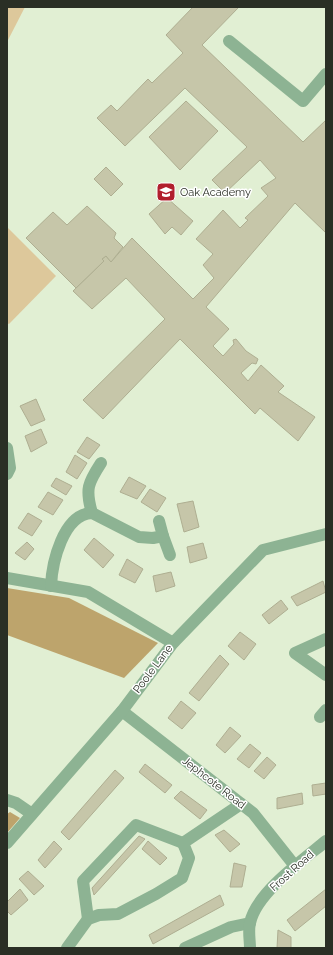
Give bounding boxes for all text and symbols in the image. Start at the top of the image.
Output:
school or university icon: Oak Academy [155,181,177,203]
place label: Oak Academy [180,186,251,199]
street label: Poole Lane [131,642,176,696]
street label: Jephcote Road [180,754,248,812]
street label: Frost Road [267,848,317,894]

